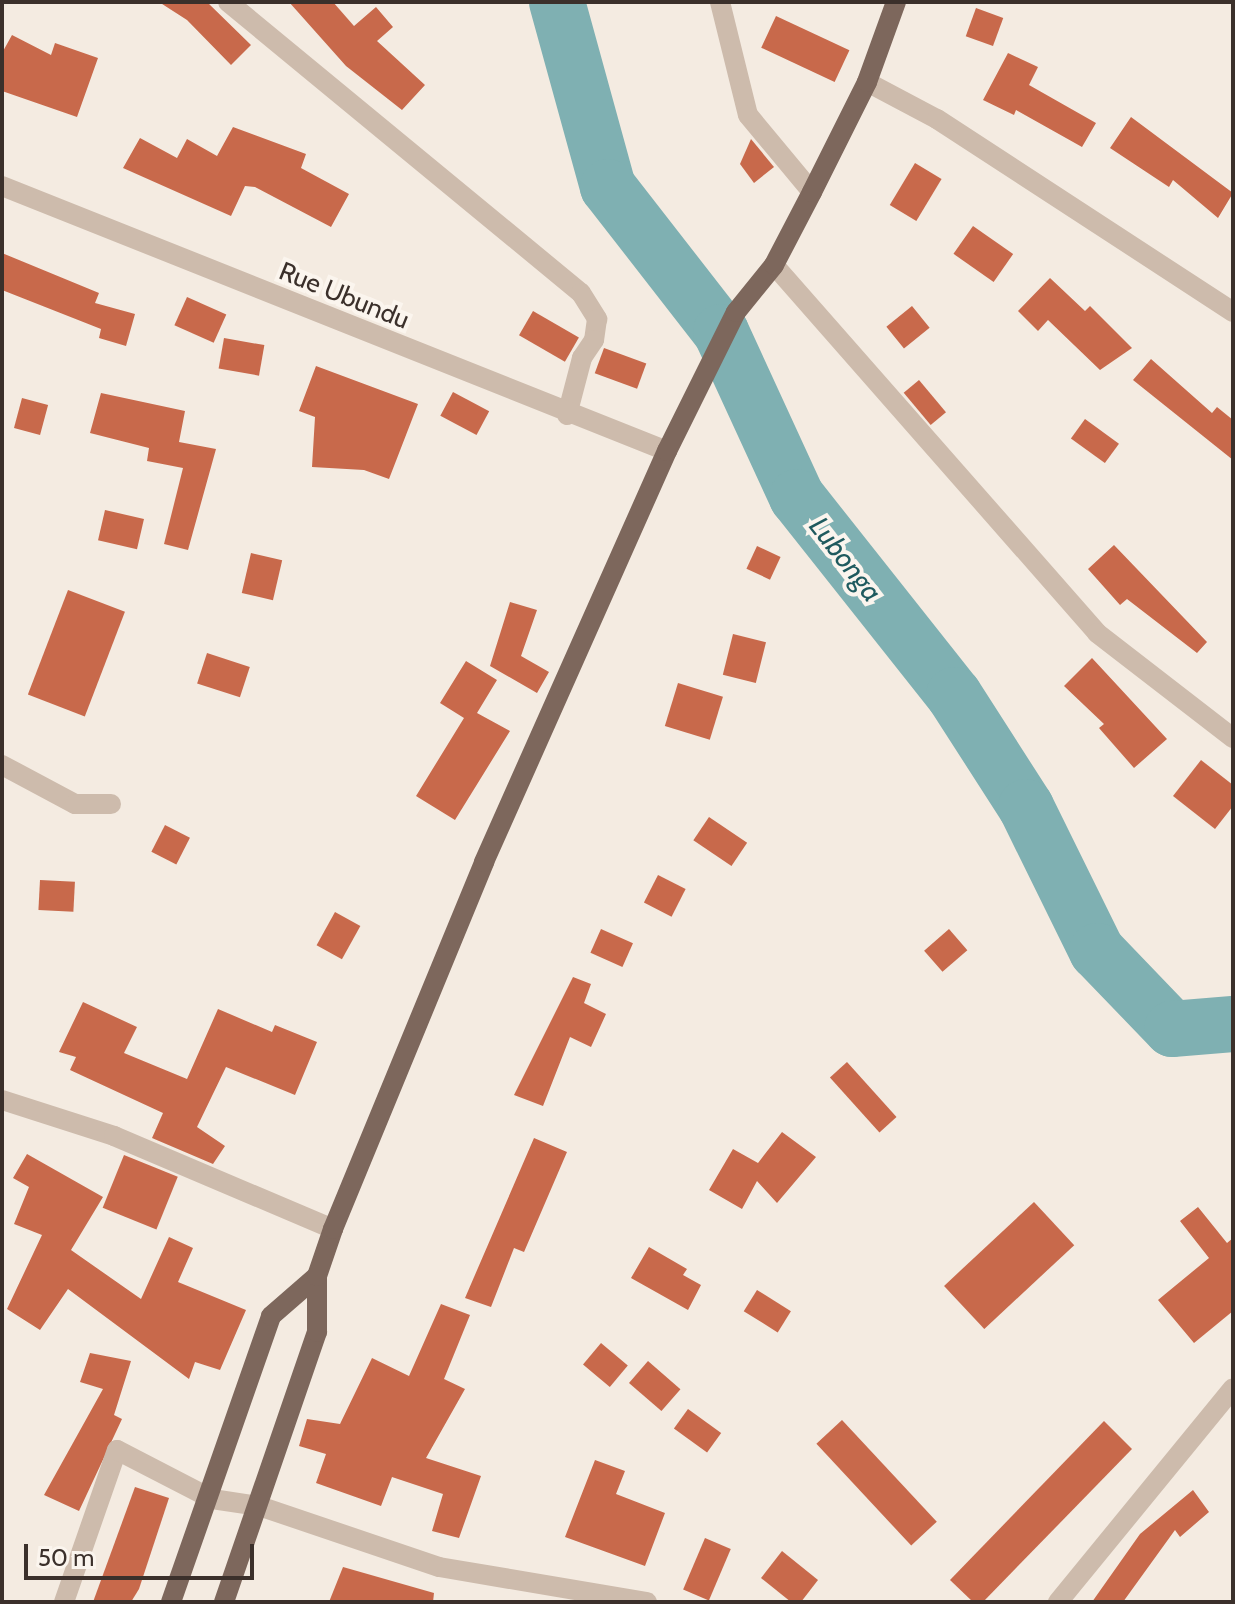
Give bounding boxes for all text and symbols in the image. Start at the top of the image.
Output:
street label: Rue Ubundu [274,256,414,336]
water label: Lubonga [803,510,889,608]
scale bar [28,1528,258,1578]
text: 50 m [38,1543,94,1572]

